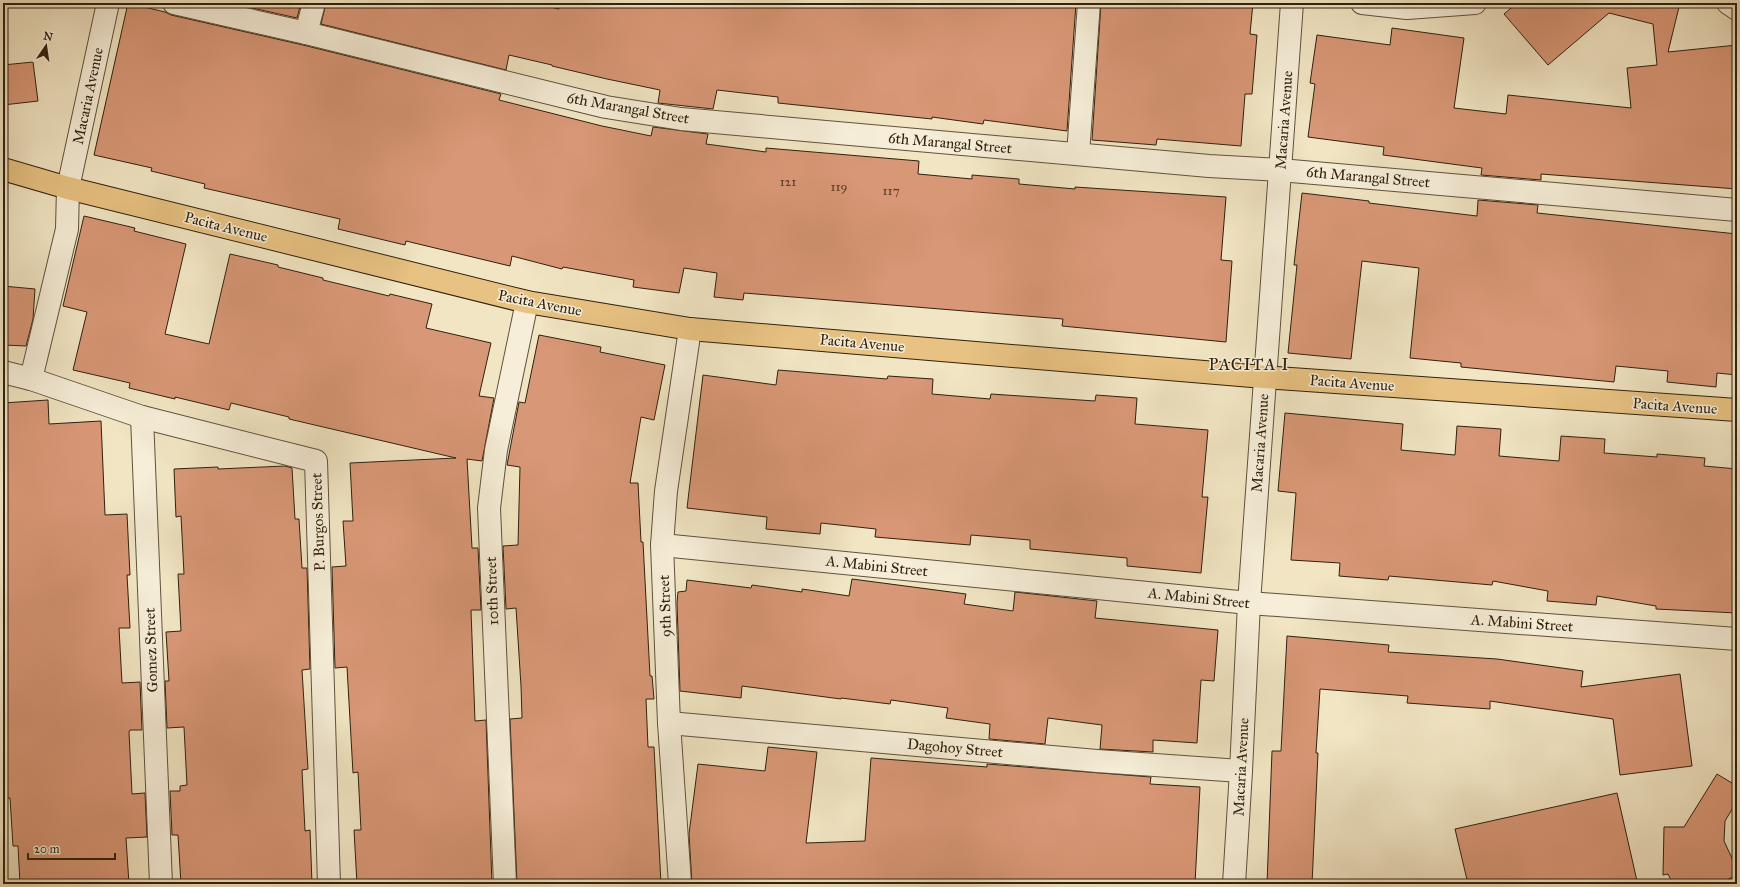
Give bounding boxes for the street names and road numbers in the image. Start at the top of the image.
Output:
street label: Macaria Avenue [69,46,107,146]
street label: Macaria Avenue [1272,70,1296,170]
street label: 6th Marangal Street [565,88,691,128]
street label: 6th Marangal Street [887,129,1013,157]
street label: 6th Marangal Street [1305,163,1431,191]
street label: Pacita Avenue [183,208,269,246]
street label: Pacita Avenue [497,286,583,320]
street label: Pacita Avenue [819,330,905,356]
street label: Pacita Avenue [1309,371,1395,395]
street label: Macaria Avenue [1248,393,1272,493]
street label: Pacita Avenue [1632,394,1718,418]
street label: P. Burgos Street [307,472,329,572]
street label: A. Mabini Street [824,552,930,580]
street label: 10th Street [482,556,502,626]
street label: 9th Street [655,574,675,637]
street label: A. Mabini Street [1146,584,1252,612]
street label: Gomez Street [141,607,161,693]
street label: A. Mabini Street [1469,610,1574,636]
street label: Macaria Avenue [1229,717,1253,817]
street label: Dagohoy Street [906,735,1004,761]

